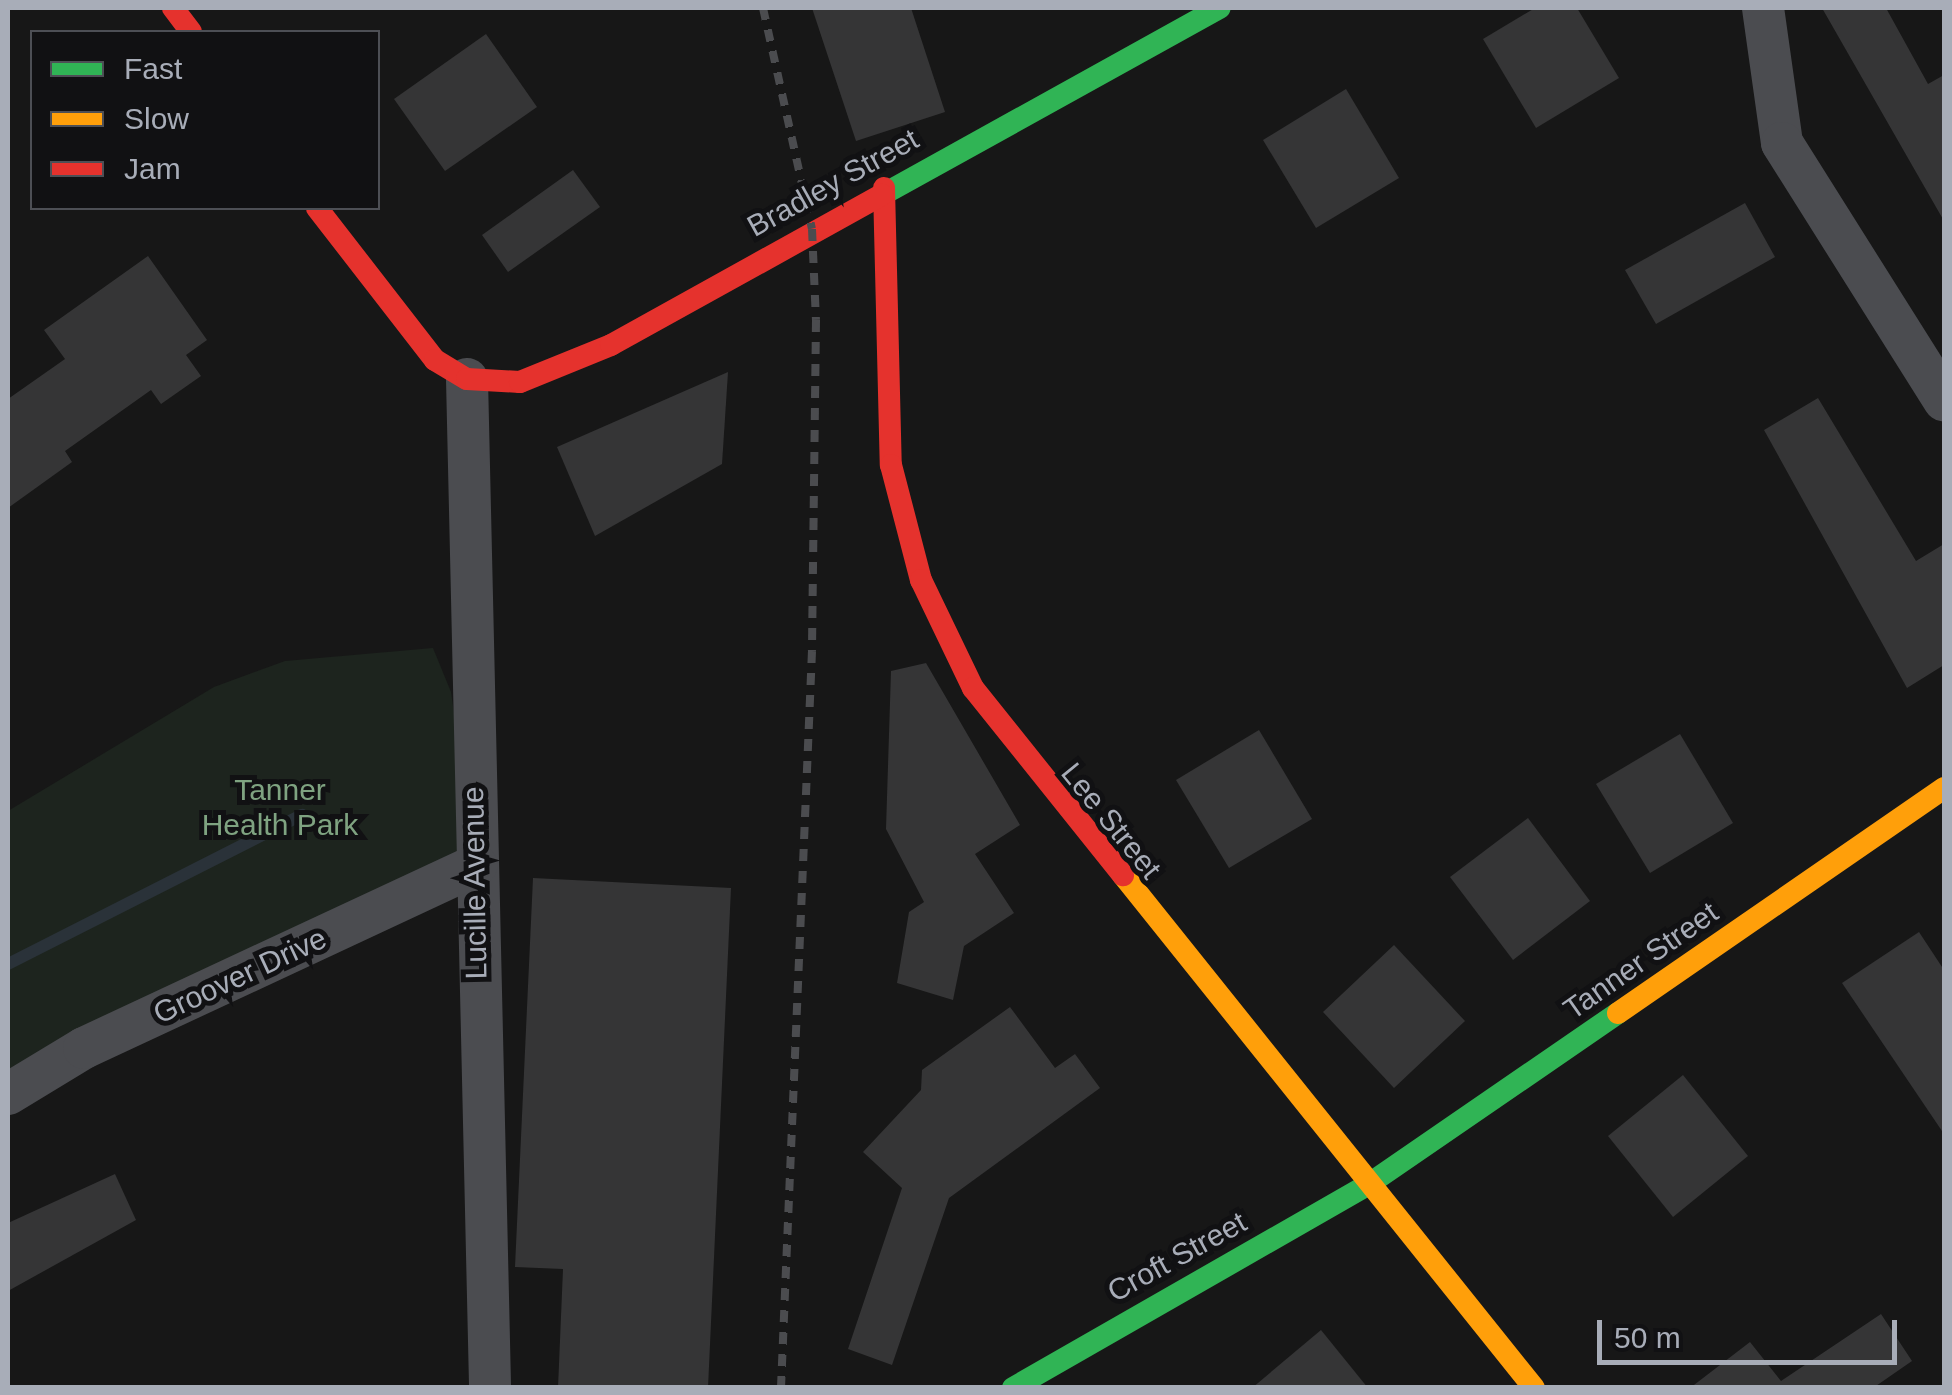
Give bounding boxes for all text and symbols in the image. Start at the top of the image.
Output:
legend [30,30,380,210]
text: Fast [124,52,182,85]
text: Slow [124,102,189,135]
street label: Bradley Street [741,121,925,245]
text: Jam [124,152,181,185]
street label: Lee Street [1053,756,1169,886]
park label: Tanner Health Park [202,772,358,842]
street label: Lucille Avenue [455,785,495,981]
street label: Tanner Street [1557,895,1725,1027]
street label: Groover Drive [148,920,332,1032]
street label: Croft Street [1101,1204,1253,1310]
scale bar [1602,1300,1902,1362]
text: 50 m [1614,1321,1681,1354]

